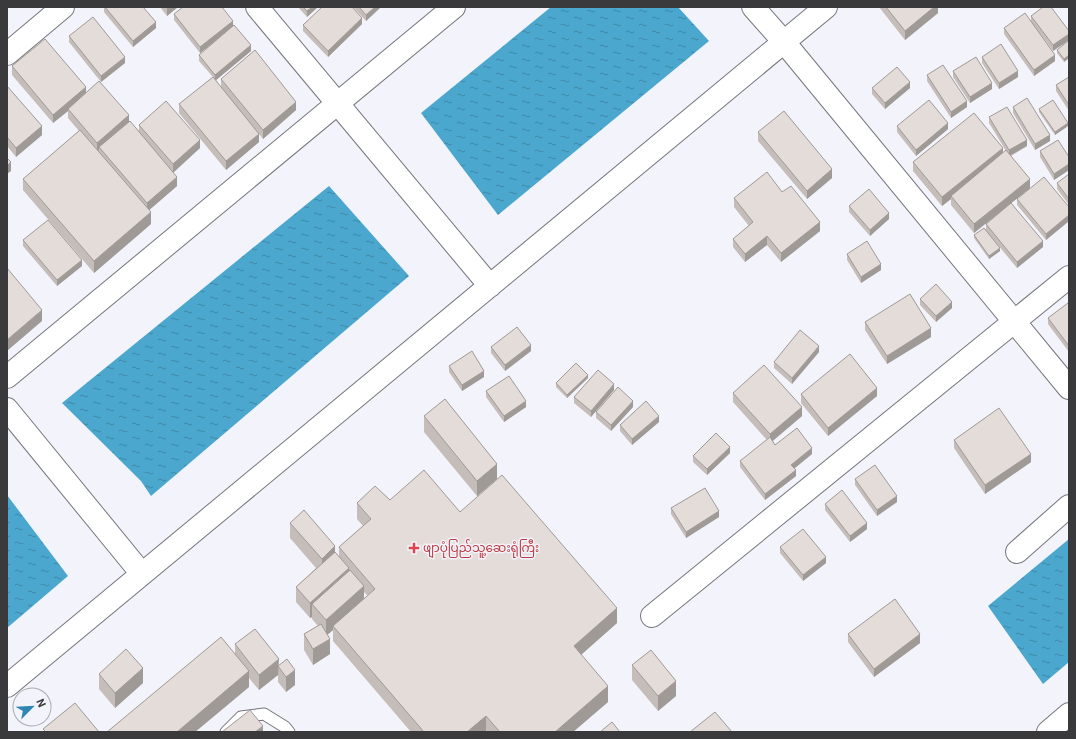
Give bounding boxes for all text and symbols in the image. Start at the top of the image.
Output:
place label: ဖျာပုံပြည်သူ့ဆေးရုံကြီး [423,539,539,558]
marker: ဖျာပုံပြည်သူ့ဆေးရုံကြီး [408,542,420,554]
north arrow [12,687,52,727]
text: N [33,697,48,710]

